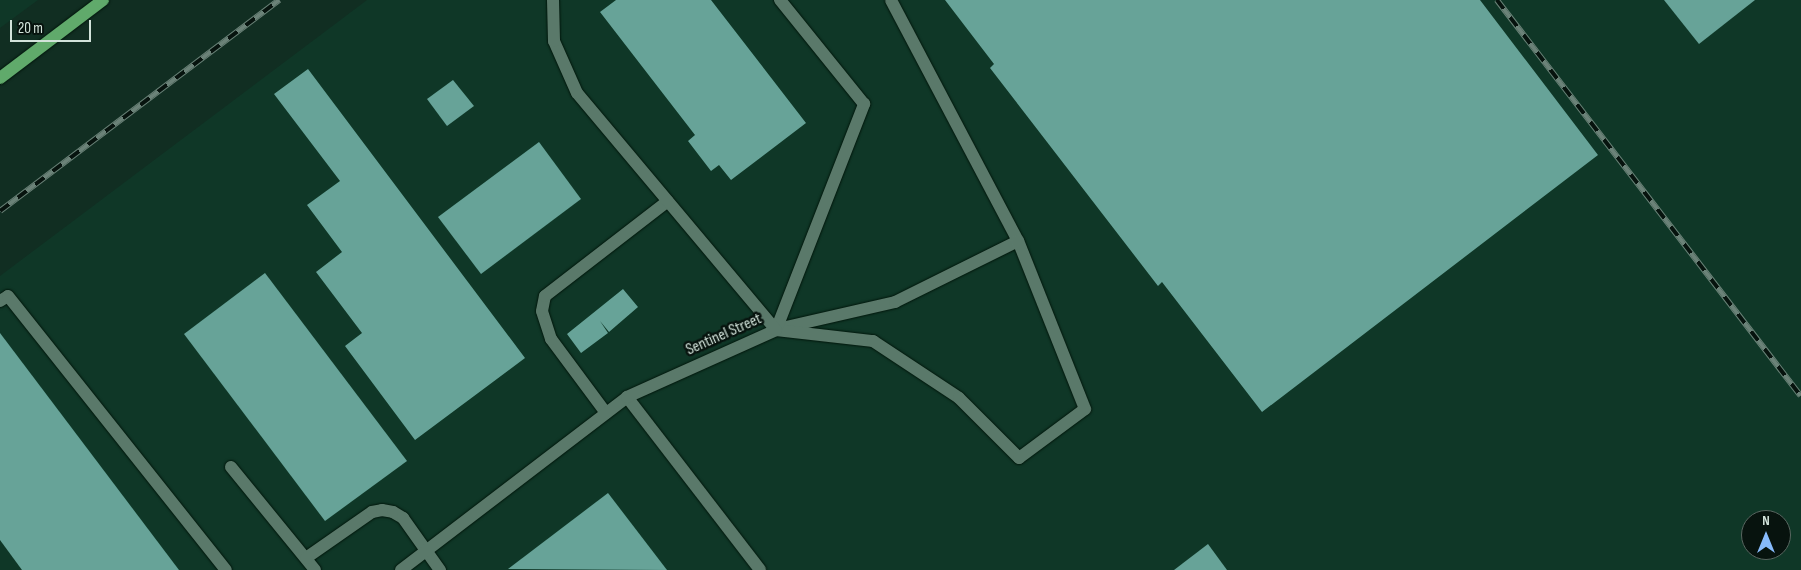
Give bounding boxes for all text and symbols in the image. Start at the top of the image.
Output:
scale bar [12,10,94,42]
text: 20 m [18,19,43,38]
street label: Sentinel Street [683,310,765,360]
north arrow [1741,510,1791,560]
text: N [1762,512,1770,529]

